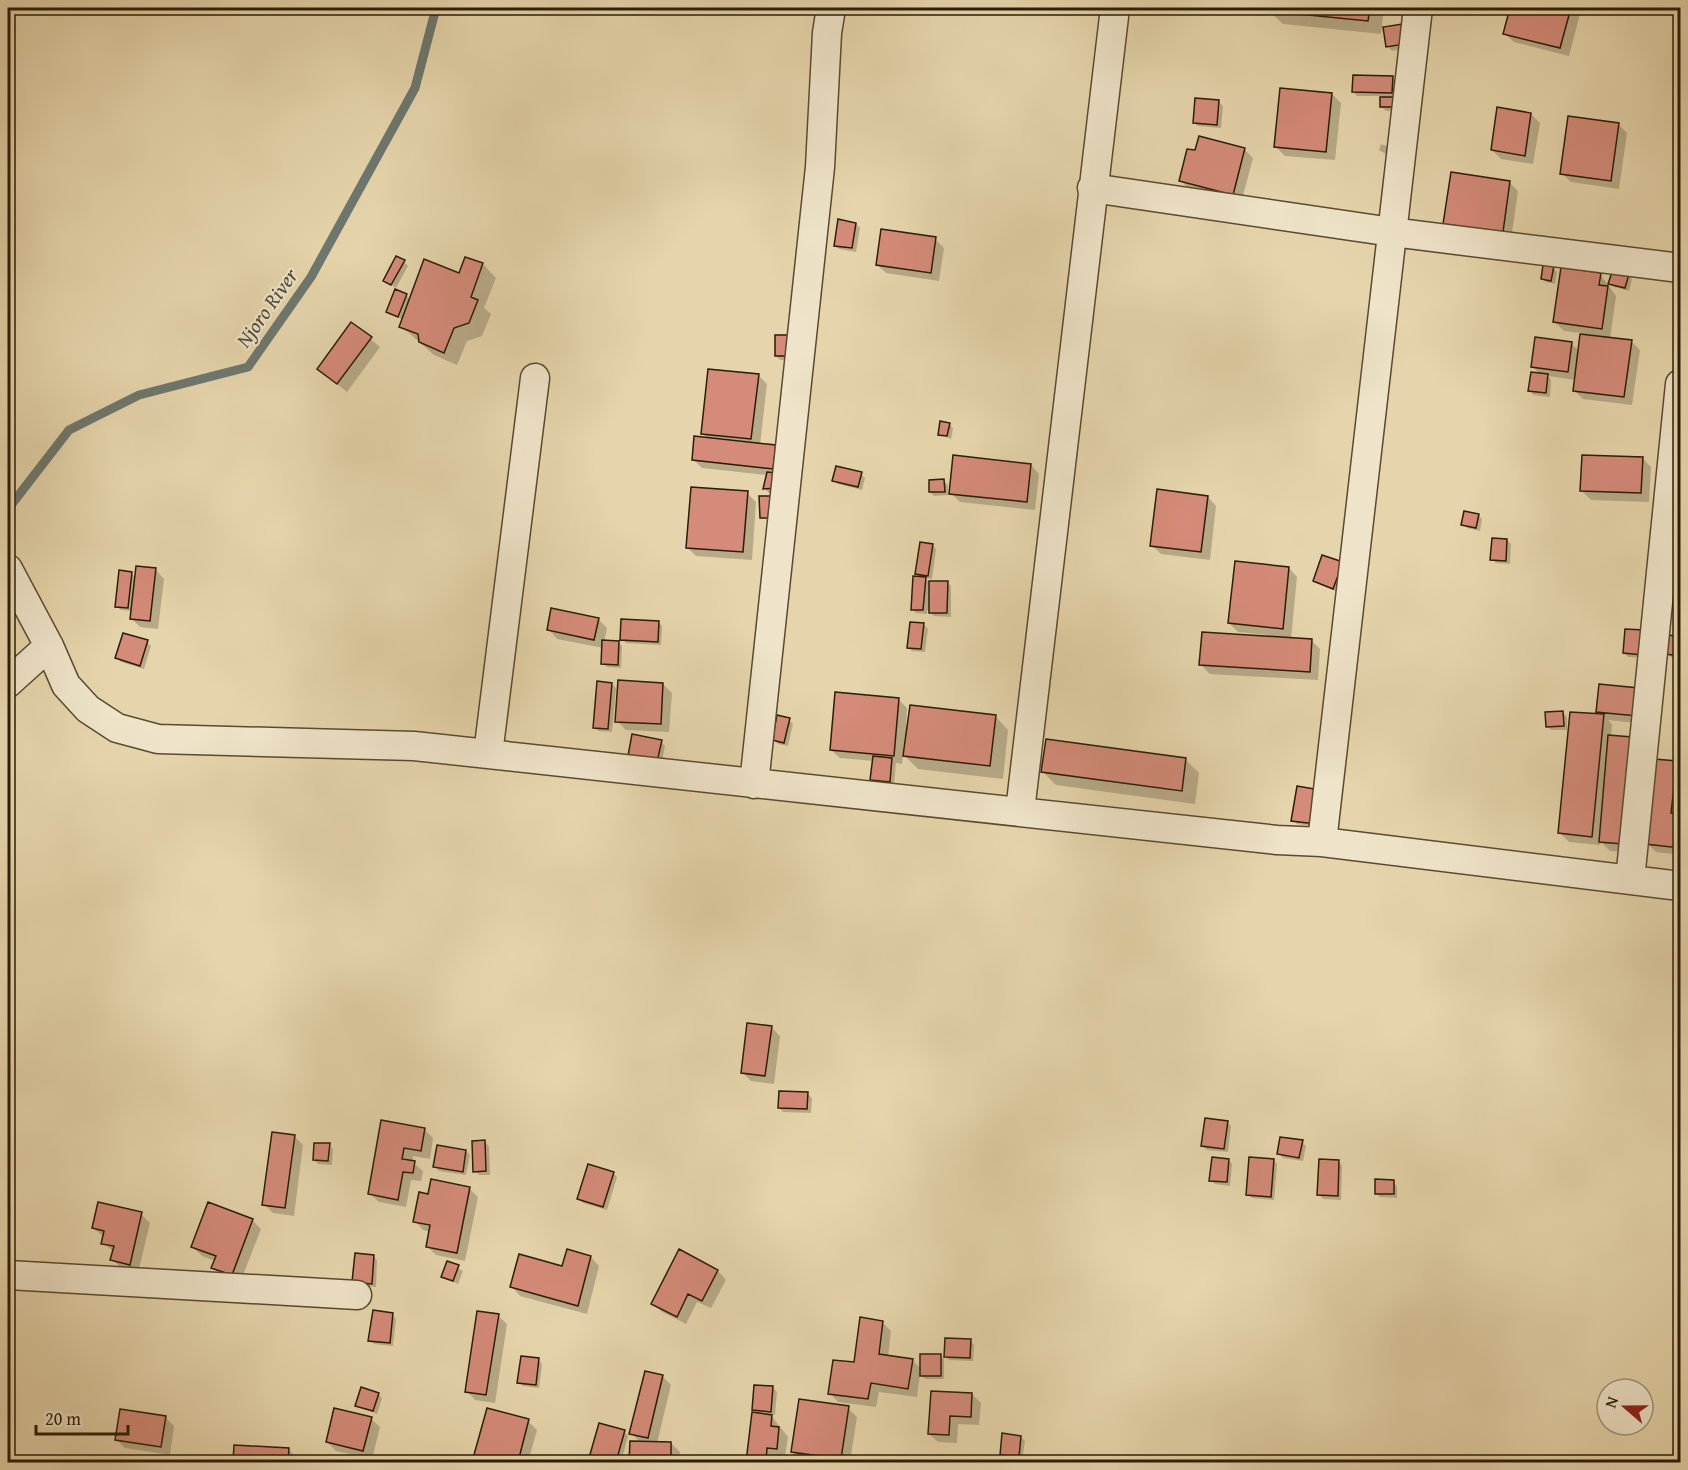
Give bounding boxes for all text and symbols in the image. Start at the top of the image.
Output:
water label: Njoro River [227,261,306,354]
north arrow [1595,1377,1655,1437]
text: N [1598,1392,1624,1411]
scale bar [36,1398,128,1436]
text: 20 m [45,1405,81,1432]

